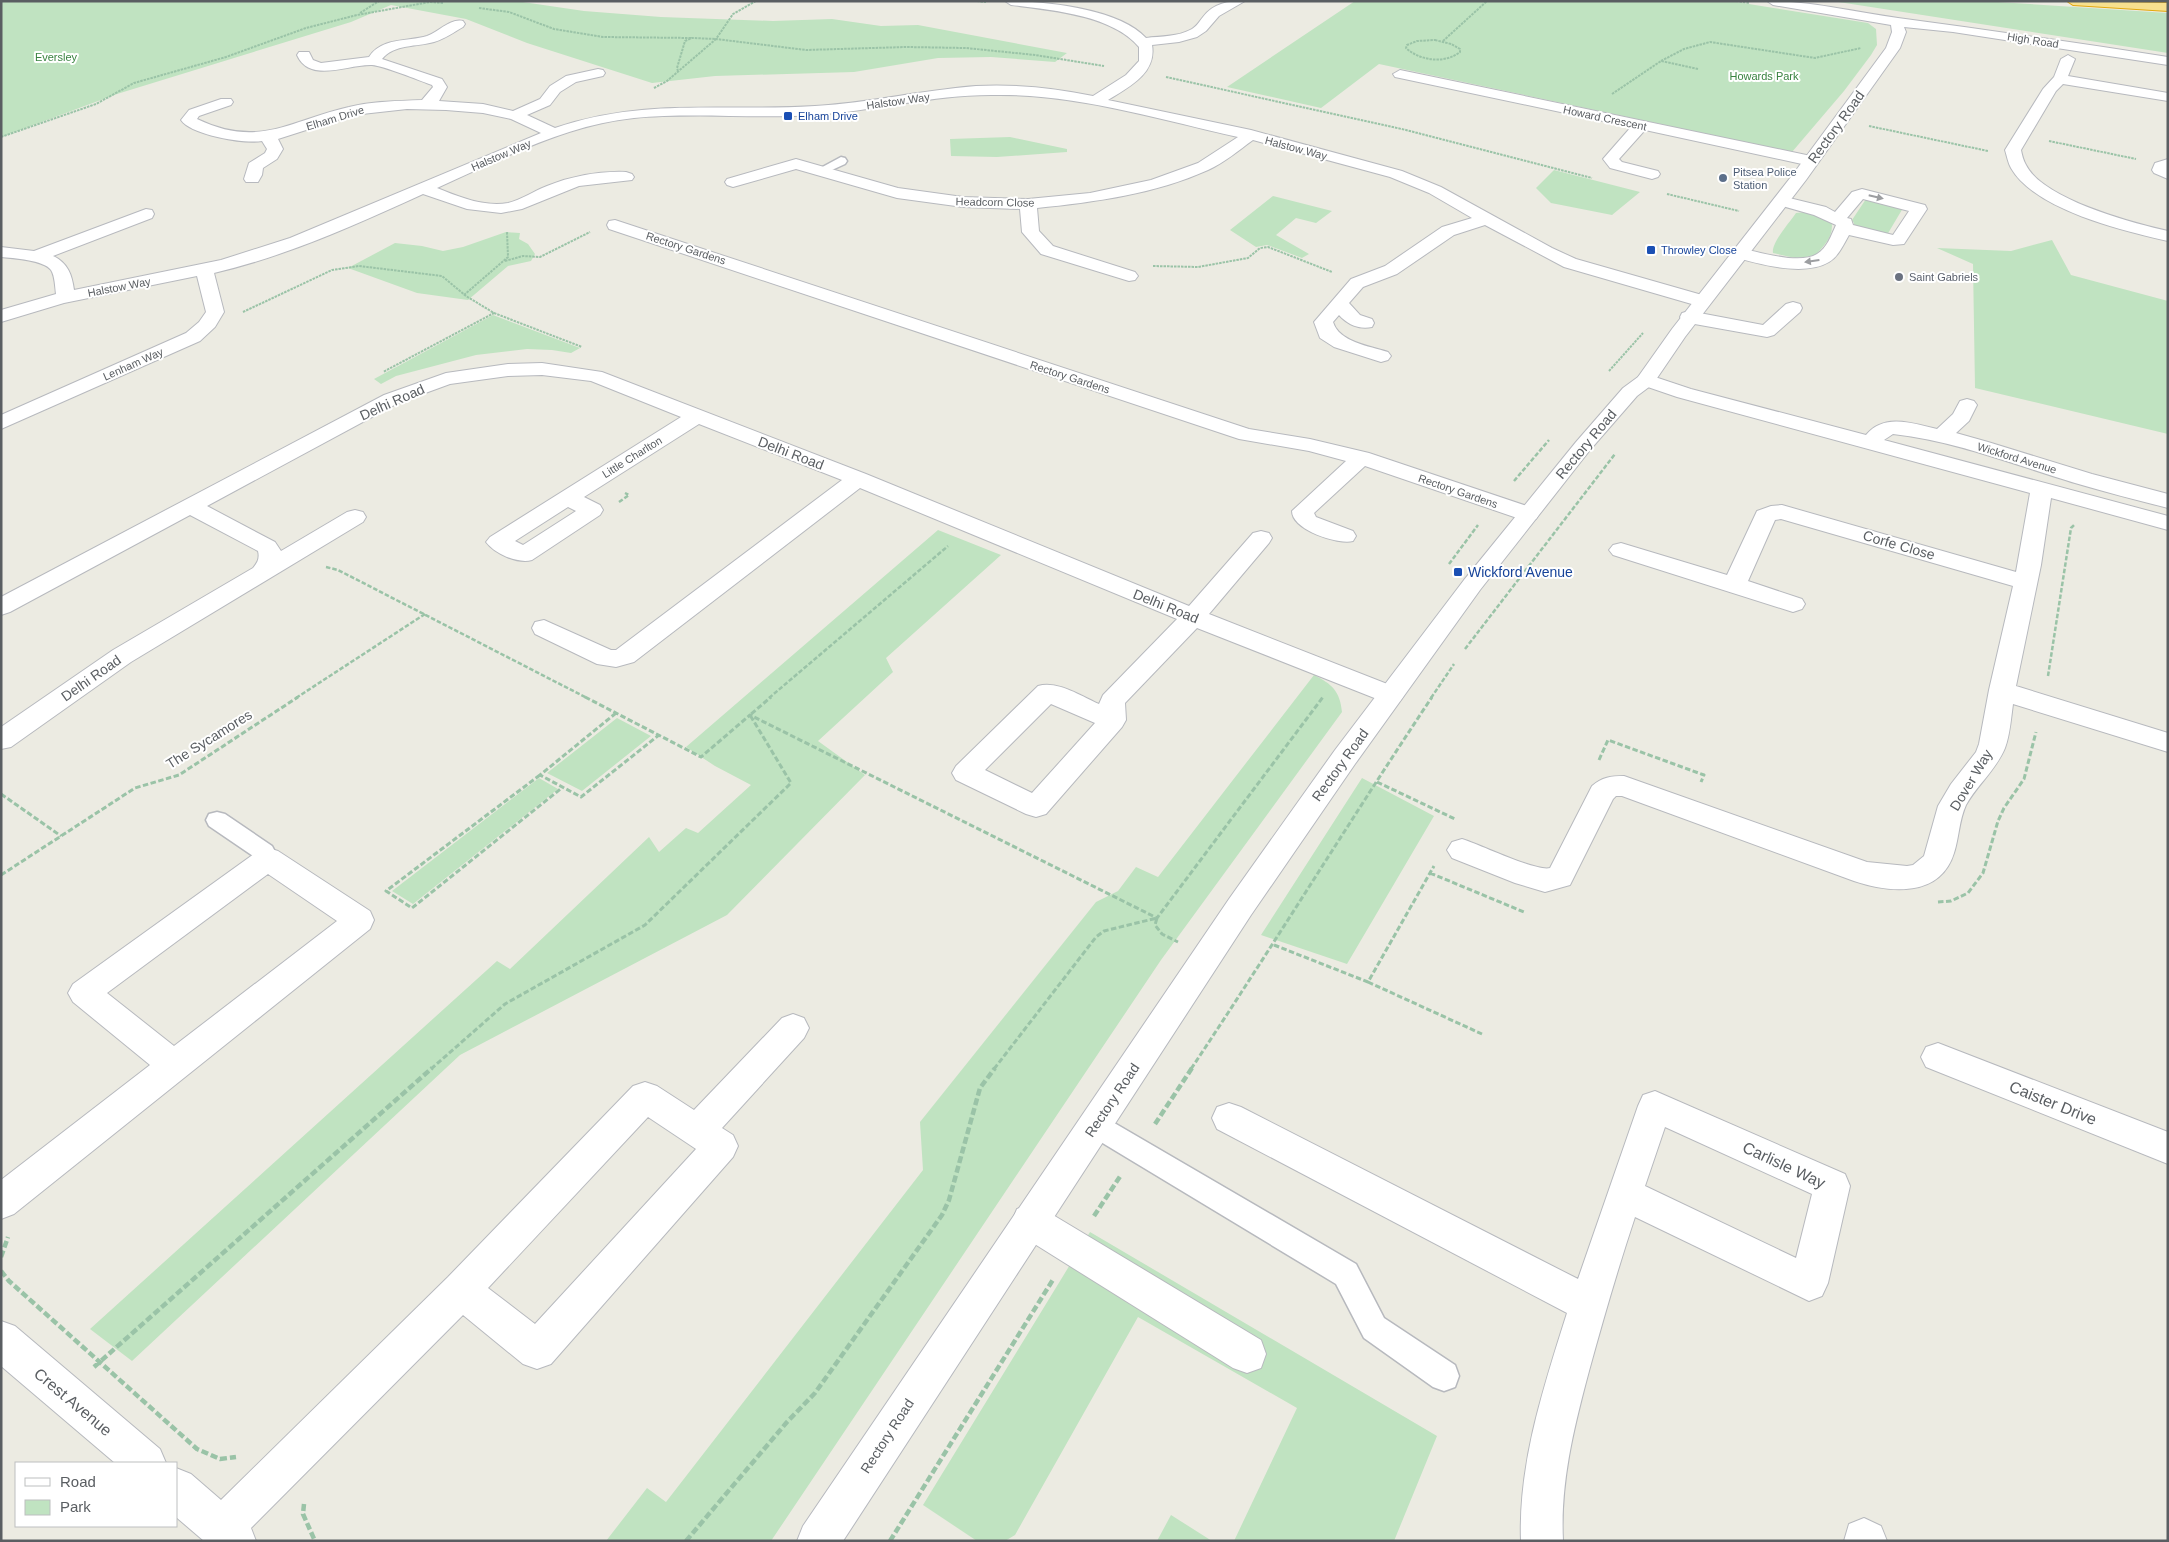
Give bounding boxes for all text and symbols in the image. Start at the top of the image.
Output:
street label: High Road [2006,30,2060,50]
park label: Eversley [35,51,78,63]
park label: Howards Park [1729,70,1799,82]
street label: Rectory Road [1804,88,1868,166]
street label: Halstow Way [866,91,931,111]
street label: Howard Crescent [1562,103,1648,133]
street label: Elham Drive [305,104,365,132]
marker: Elham Drive [782,110,794,122]
place label: Elham Drive [798,110,858,122]
street label: Halstow Way [1264,134,1329,162]
street label: Halstow Way [469,137,533,173]
place label: Pitsea Police Station [1733,166,1797,191]
marker: Pitsea Police Station [1717,172,1729,184]
one-way arrow [1868,193,1883,201]
street label: Headcorn Close [955,195,1035,209]
street label: Rectory Gardens [645,229,728,267]
marker: Throwley Close [1645,244,1657,256]
place label: Throwley Close [1661,244,1737,256]
one-way arrow [1804,258,1820,266]
marker: Saint Gabriels [1893,271,1905,283]
place label: Saint Gabriels [1909,271,1979,283]
street label: Halstow Way [87,275,152,299]
street label: Lenham Way [101,345,165,383]
street label: Rectory Gardens [1029,358,1112,396]
street label: Delhi Road [357,381,427,423]
street label: Rectory Road [1552,406,1620,482]
street label: Delhi Road [756,433,826,473]
street label: Little Charlton [600,434,664,480]
street label: Wickford Avenue [1976,440,2058,476]
street label: Rectory Gardens [1417,472,1500,510]
street label: Corfe Close [1861,527,1937,563]
place label: Wickford Avenue [1468,564,1573,580]
marker: Wickford Avenue [1452,566,1464,578]
street label: Delhi Road [1131,586,1201,626]
street label: Delhi Road [58,652,124,704]
street label: The Sycamores [163,706,255,772]
street label: Rectory Road [1308,726,1372,804]
street label: Dover Way [1946,746,1996,814]
street label: Rectory Road [1081,1060,1143,1140]
street label: Caister Drive [2007,1078,2099,1128]
street label: Carlisle Way [1740,1138,1828,1192]
street label: Crest Avenue [31,1365,115,1439]
street label: Rectory Road [857,1396,917,1476]
legend [15,1462,178,1527]
text: Road [60,1473,96,1490]
text: Park [60,1498,91,1515]

